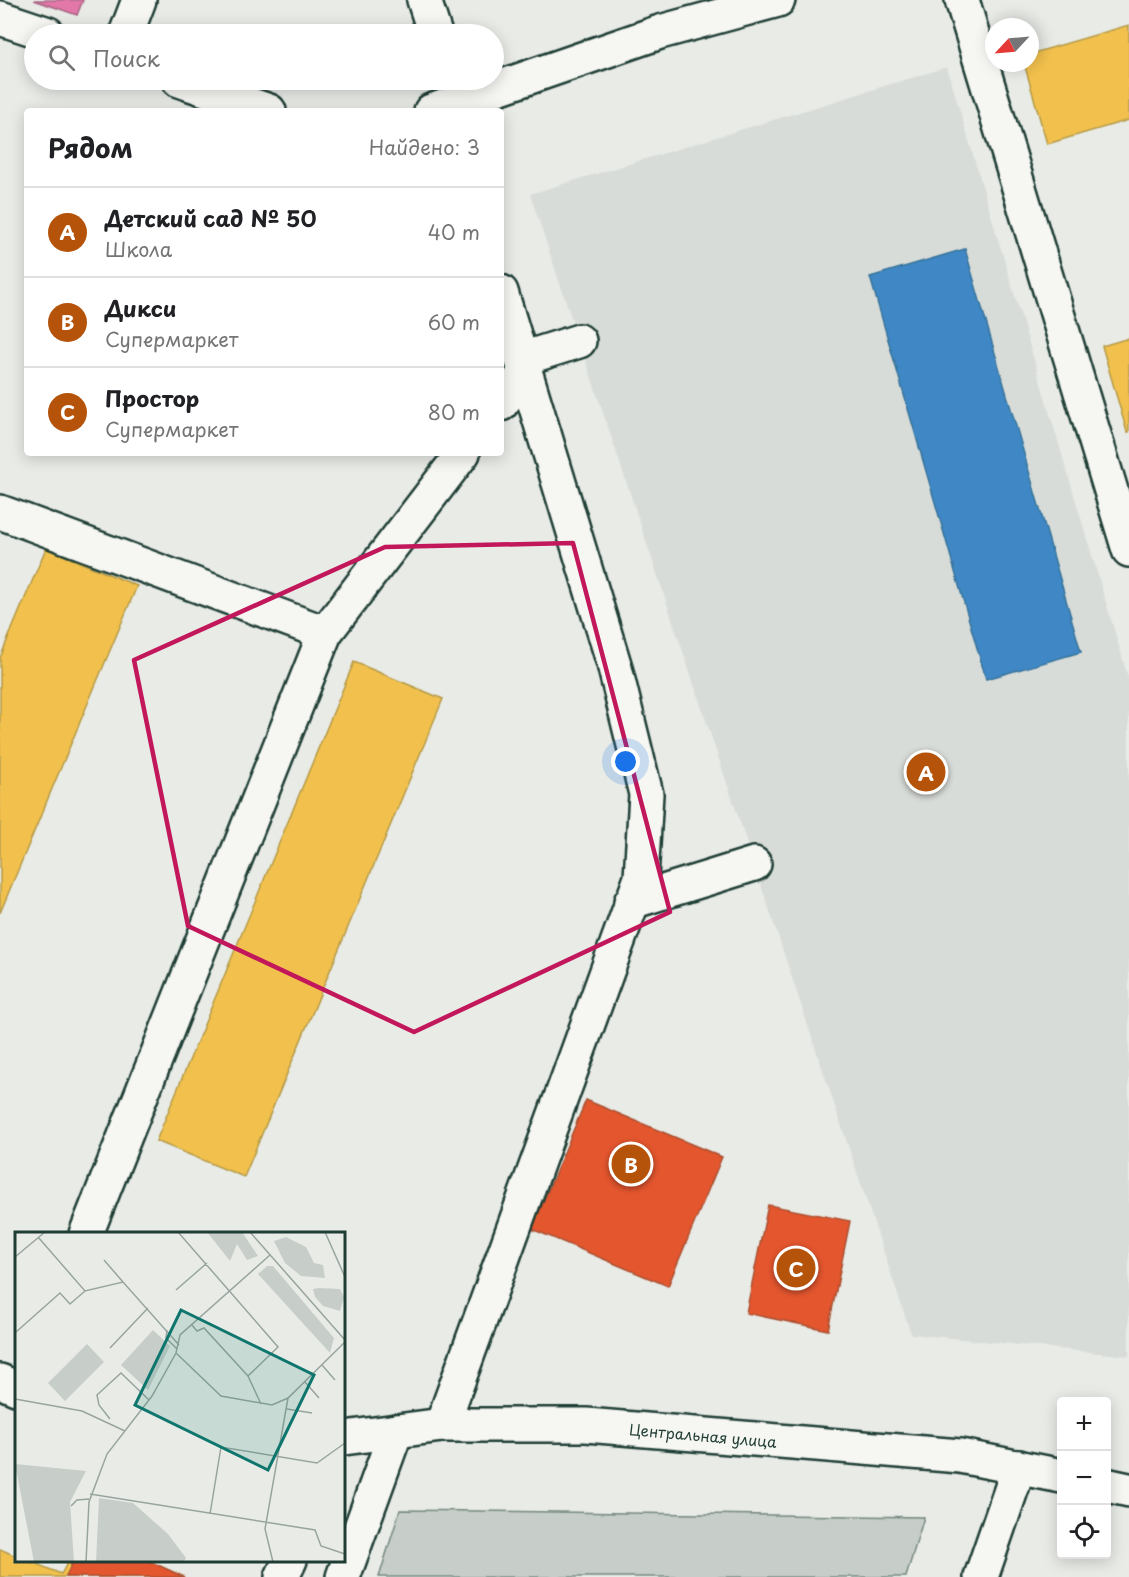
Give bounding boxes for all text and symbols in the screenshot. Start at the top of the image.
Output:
north arrow [985,18,1039,72]
search box [24,24,504,90]
icon: search [45,41,78,74]
text: Поиск [93,41,160,74]
text: Рядом [48,128,133,167]
text: Найдено: 3 [369,132,480,162]
text: Детский сад № 50 [105,201,316,234]
text: A [60,217,75,247]
text: 40 m [428,217,480,247]
text: Школа [105,234,172,264]
text: Дикси [105,291,176,324]
text: B [61,307,74,337]
text: 60 m [428,307,480,337]
text: Супермаркет [105,324,238,354]
text: Простор [105,381,199,414]
text: C [60,397,75,427]
text: 80 m [428,397,480,427]
text: Супермаркет [105,414,238,444]
your location [611,747,640,776]
pin: A [906,750,946,794]
pin: B [612,1142,650,1186]
inset map [15,1232,345,1562]
pin: C [776,1246,816,1290]
map controls [1057,1397,1111,1559]
button: + [1057,1397,1111,1451]
street label: Центральная улица [628,1417,778,1453]
button: − [1057,1451,1111,1505]
button: locate [1057,1505,1111,1559]

